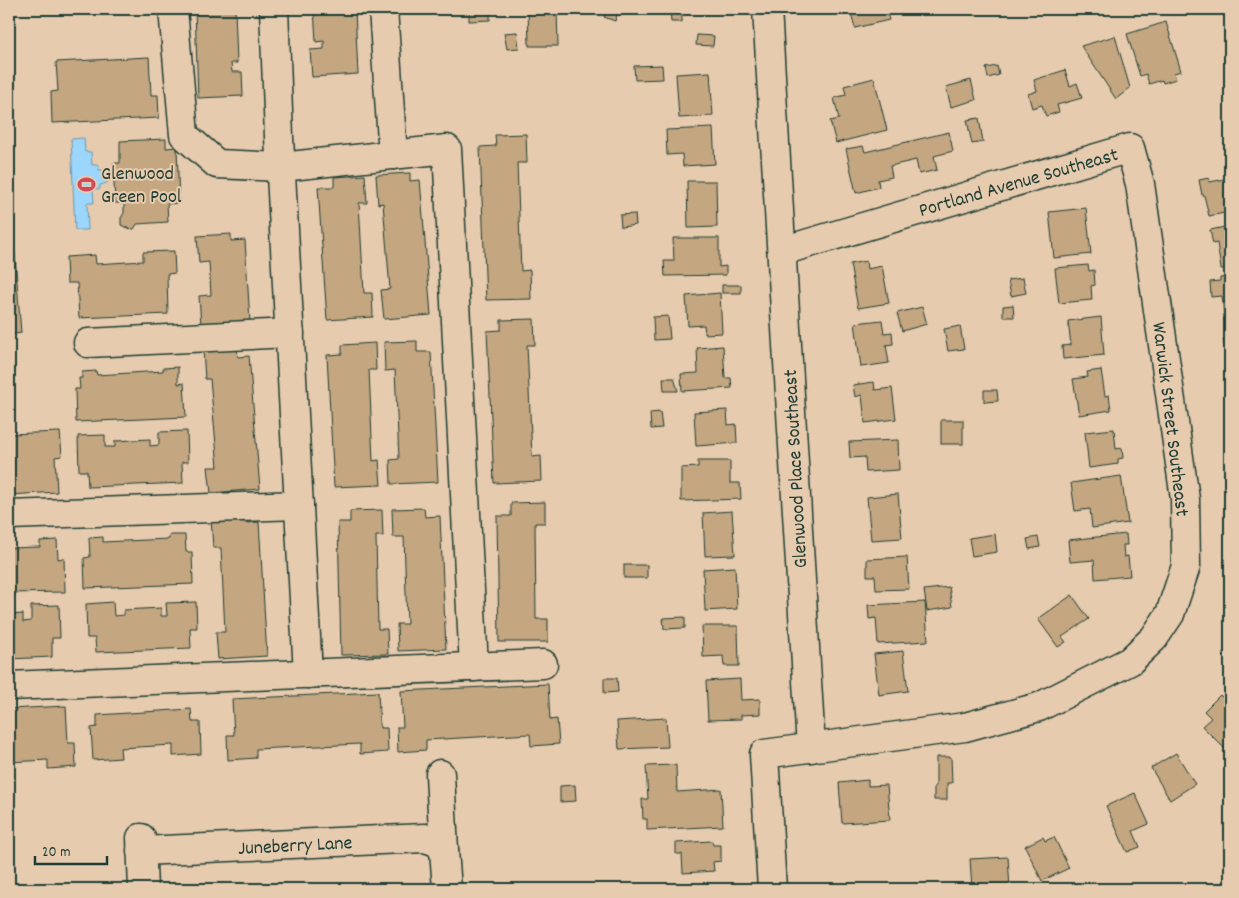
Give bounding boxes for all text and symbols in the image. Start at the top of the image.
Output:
street label: Portland Avenue Southeast [916,142,1122,226]
place label: Glenwood Green Pool [101,161,182,212]
sports icon: Glenwood Green Pool [77,174,97,194]
street label: Warwick Street Southeast [1143,321,1195,518]
street label: Glenwood Place Southeast [778,369,816,569]
street label: Juneberry Lane [237,830,353,864]
scale bar [35,833,108,865]
text: 20 m [42,842,70,864]

